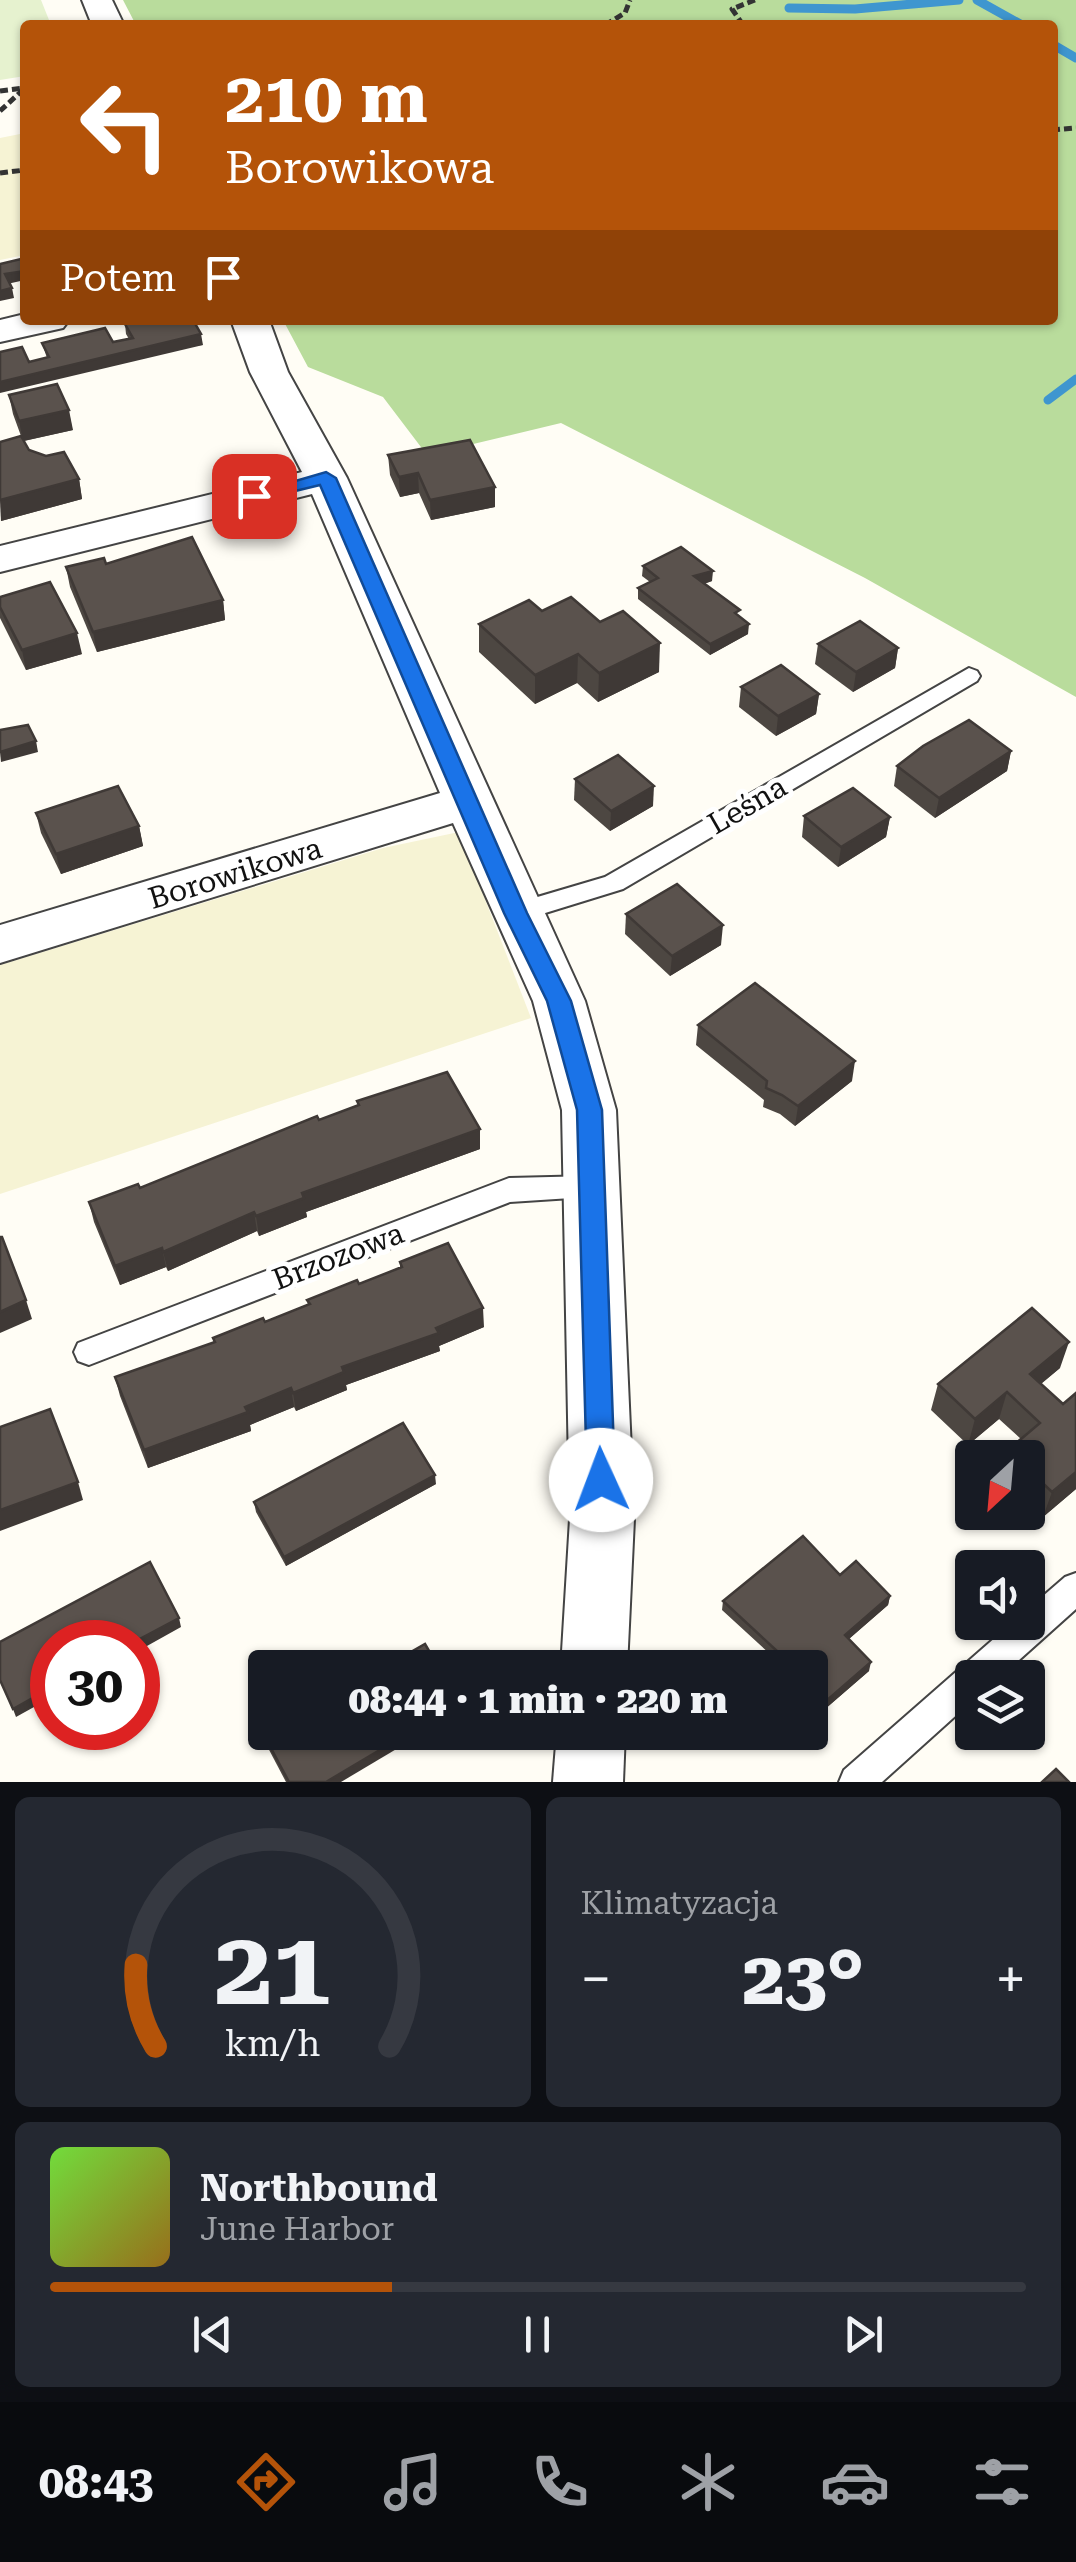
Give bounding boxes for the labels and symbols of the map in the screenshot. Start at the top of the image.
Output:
pin [212,454,297,539]
street label: Leśna [701,769,793,841]
street label: Borowikowa [144,830,326,916]
street label: Brzozowa [268,1215,408,1297]
position arrow [549,1428,653,1532]
north arrow [955,1440,1045,1530]
speed limit sign: 30 [30,1620,160,1750]

